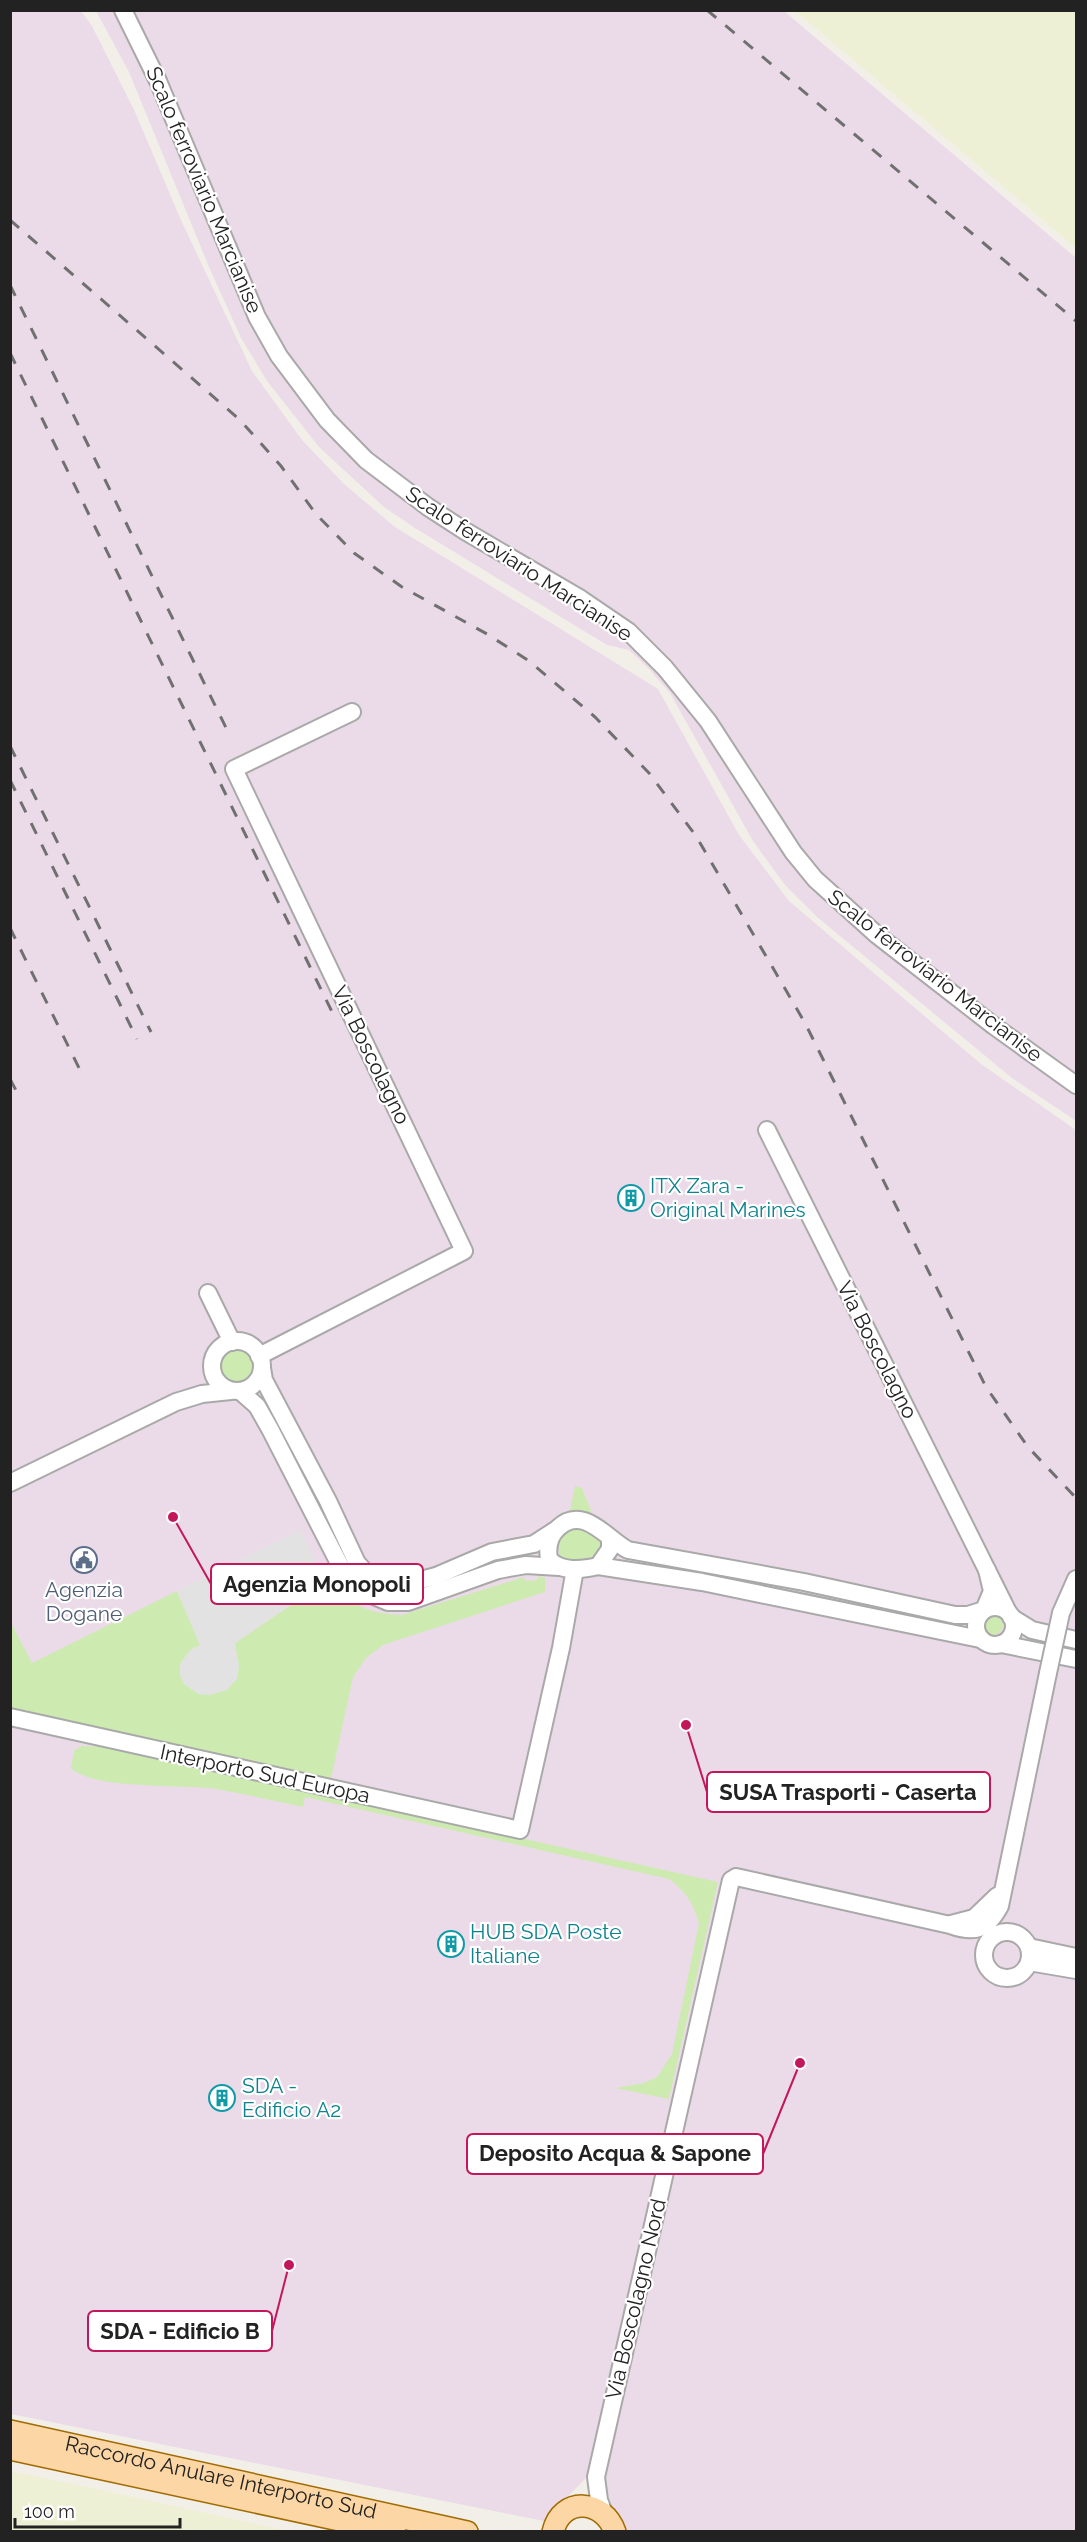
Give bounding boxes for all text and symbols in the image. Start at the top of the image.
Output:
street label: Scalo ferroviario Marcianise [141,63,268,317]
street label: Scalo ferroviario Marcianise [401,481,637,646]
street label: Scalo ferroviario Marcianise [823,884,1048,1067]
street label: Via Boscolagno [327,981,416,1128]
place label: ITX Zara - Original Marines [650,1173,806,1222]
building icon: ITX Zara - Original Marines [616,1183,646,1213]
street label: Via Boscolagno [832,1277,923,1423]
public building icon: Agenzia Dogane [69,1545,99,1575]
callout: Agenzia Monopoli [211,1564,423,1604]
text: Agenzia Monopoli [223,1571,411,1597]
place label: Agenzia Dogane [45,1577,123,1626]
street label: Interporto Sud Europa [158,1739,372,1808]
callout: SUSA Trasporti - Caserta [707,1772,990,1812]
text: SUSA Trasporti - Caserta [719,1779,977,1805]
place label: HUB SDA Poste Italiane [470,1919,622,1968]
building icon: HUB SDA Poste Italiane [436,1929,466,1959]
place label: SDA - Edificio A2 [242,2073,341,2122]
building icon: SDA - Edificio A2 [207,2083,237,2113]
callout: Deposito Acqua & Sapone [467,2134,763,2174]
text: Deposito Acqua & Sapone [479,2140,751,2166]
street label: Via Boscolagno Nord [600,2196,671,2402]
callout: SDA - Edificio B [88,2311,272,2351]
text: SDA - Edificio B [100,2318,260,2344]
street label: Raccordo Anulare Interporto Sud [63,2431,379,2524]
scale bar [15,2491,180,2529]
text: 100 m [24,2501,75,2522]

